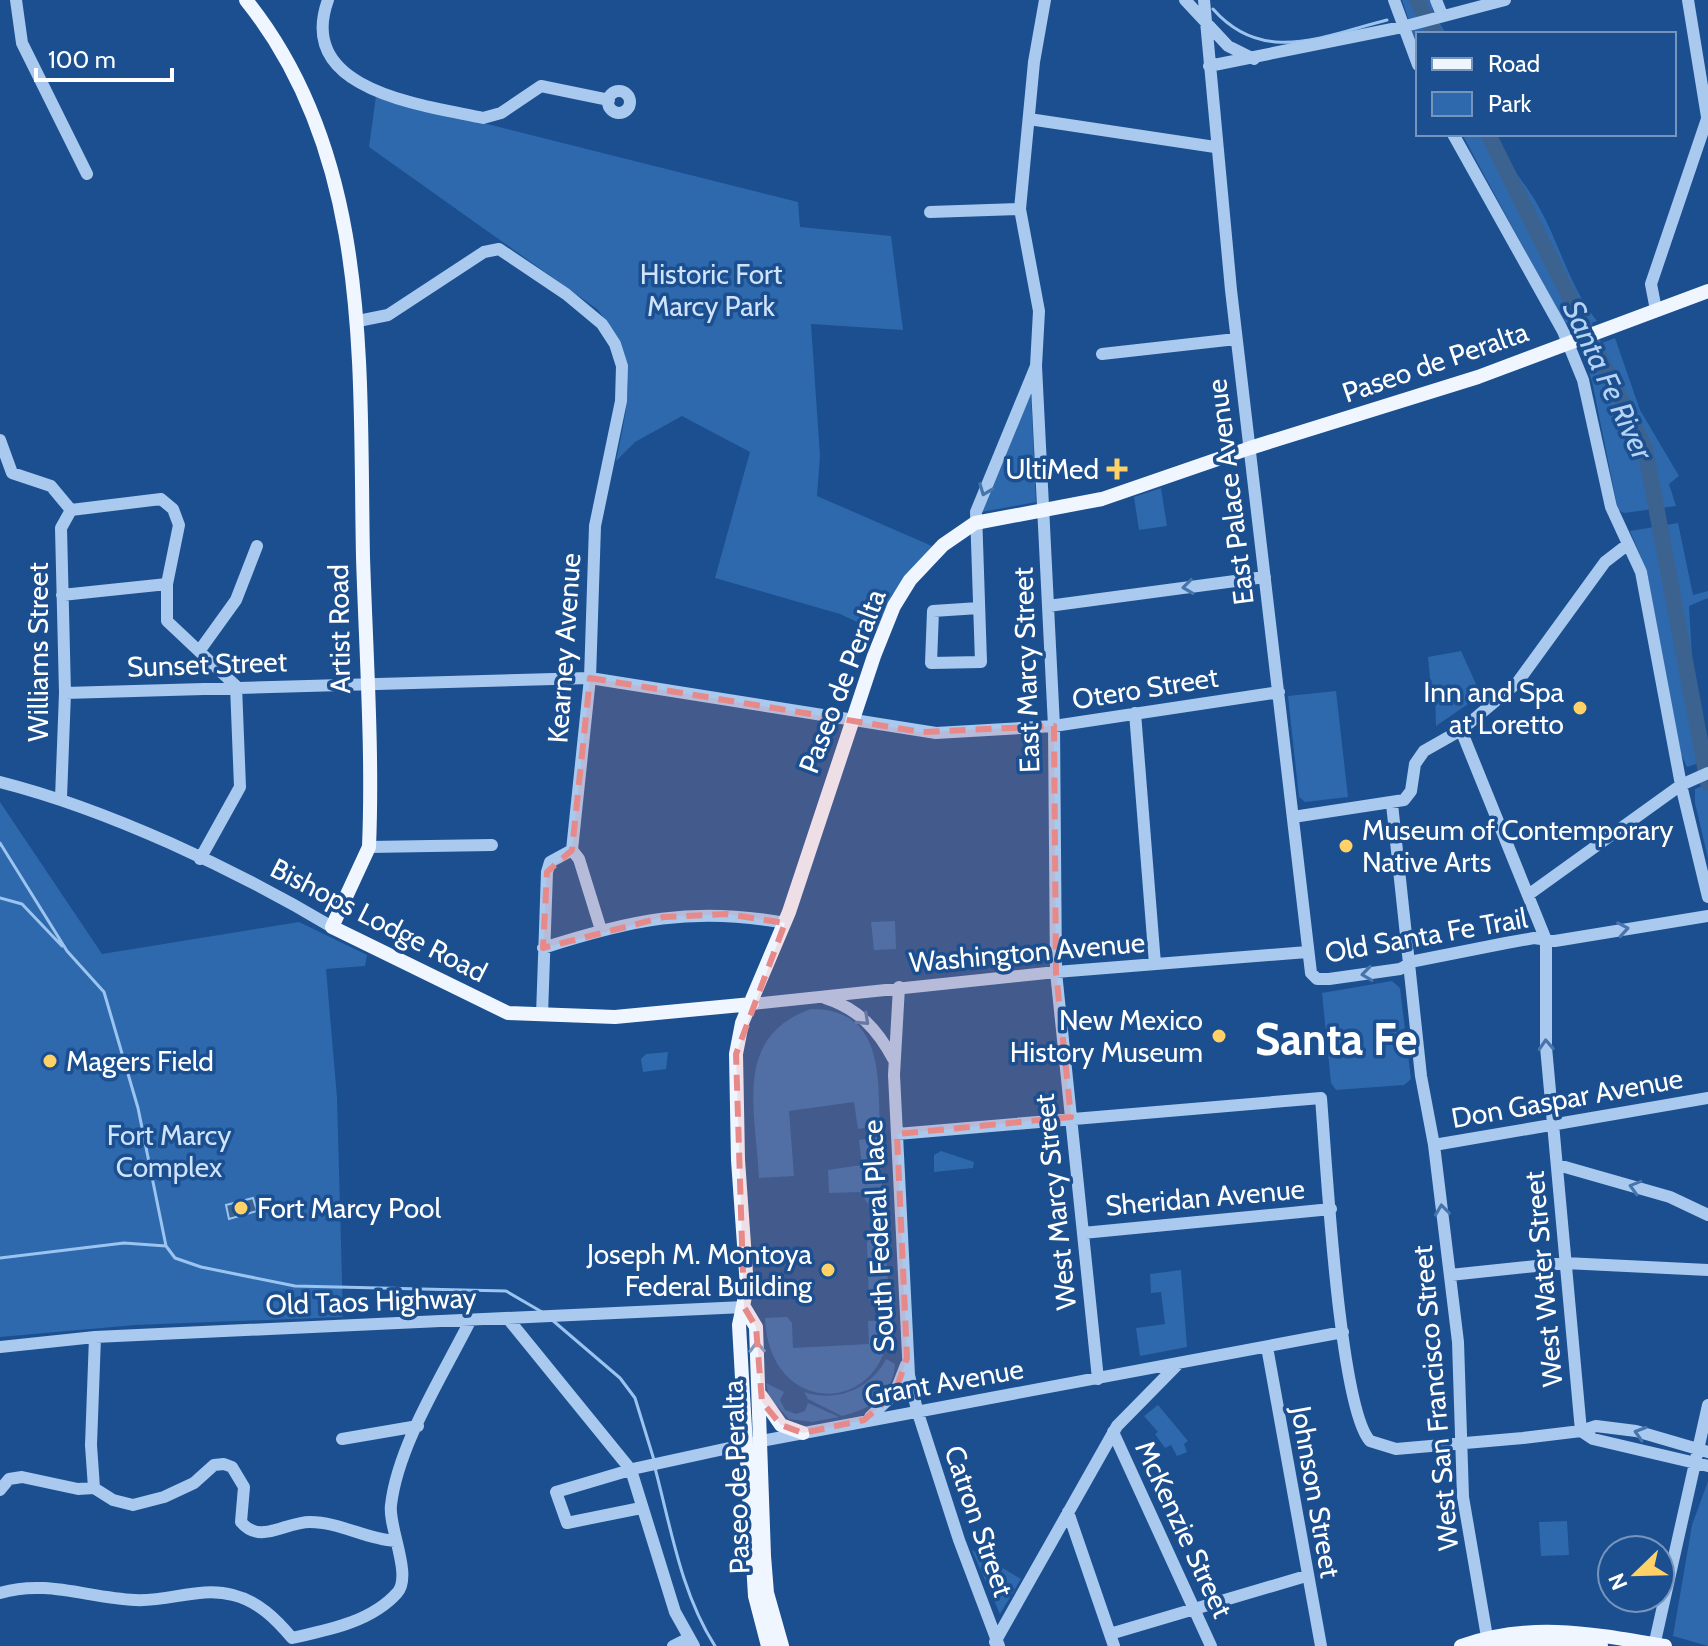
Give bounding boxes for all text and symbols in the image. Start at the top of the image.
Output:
scale bar [36,32,172,82]
legend [1416,32,1676,136]
text: 100 m [48,45,116,74]
text: Road [1488,49,1540,78]
text: Park [1488,89,1531,118]
park label: Historic Fort Marcy Park [640,257,782,323]
water label: Santa Fe River [1555,294,1662,467]
street label: Paseo de Peralta [1338,314,1533,410]
street label: East Palace Avenue [1199,377,1261,607]
place label: UltiMed [1005,452,1099,486]
marker: UltiMed [1106,458,1128,480]
one-way arrow [978,483,995,497]
street label: Kearney Avenue [540,552,588,744]
street label: Williams Street [21,562,55,742]
street label: Artist Road [321,564,357,694]
street label: East Marcy Street [1005,567,1047,773]
one-way arrow [1181,578,1194,595]
street label: Paseo de Peralta [791,584,893,778]
street label: Sunset Street [126,644,288,684]
street label: Otero Street [1070,660,1220,716]
place label: Inn and Spa at Loretto [1423,675,1565,741]
marker: Inn and Spa at Loretto [1571,699,1589,717]
place label: Museum of Contemporary Native Arts [1362,813,1673,879]
marker: Museum of Contemporary Native Arts [1337,837,1355,855]
street label: Bishops Lodge Road [265,851,493,989]
street label: Old Santa Fe Trail [1322,900,1530,970]
one-way arrow [1616,921,1629,938]
street label: Washington Avenue [908,925,1146,979]
one-way arrow [1361,965,1374,982]
place label: New Mexico History Museum [1010,1003,1203,1069]
one-way arrow [855,1010,869,1025]
district label: Santa Fe [1255,1013,1417,1066]
marker: New Mexico History Museum [1210,1027,1228,1045]
one-way arrow [1538,1038,1555,1051]
place label: Magers Field [66,1044,214,1078]
marker: Magers Field [41,1052,59,1070]
street label: Don Gaspar Avenue [1449,1061,1685,1135]
street label: West Marcy Street [1027,1092,1083,1312]
park label: Fort Marcy Complex [107,1118,231,1184]
street label: South Federal Place [855,1119,901,1353]
street label: West Water Street [1517,1170,1569,1388]
street label: Sheridan Avenue [1104,1171,1306,1223]
one-way arrow [1629,1180,1643,1196]
place label: Fort Marcy Pool [257,1191,441,1225]
marker: Fort Marcy Pool [232,1199,250,1217]
one-way arrow [1434,1203,1451,1217]
place label: Joseph M. Montoya Federal Building [586,1237,813,1303]
street label: West San Francisco Street [1405,1244,1465,1552]
marker: Joseph M. Montoya Federal Building [819,1261,837,1279]
street label: Old Taos Highway [265,1280,477,1322]
one-way arrow [749,1340,766,1353]
street label: Grant Avenue [862,1351,1026,1413]
street label: Paseo de Peralta [716,1379,756,1575]
street label: Johnson Street [1284,1402,1348,1581]
one-way arrow [1633,1426,1647,1442]
street label: McKenzie Street [1128,1435,1240,1623]
street label: Catron Street [937,1441,1021,1601]
north arrow [1596,1534,1676,1614]
text: N [1603,1569,1634,1594]

